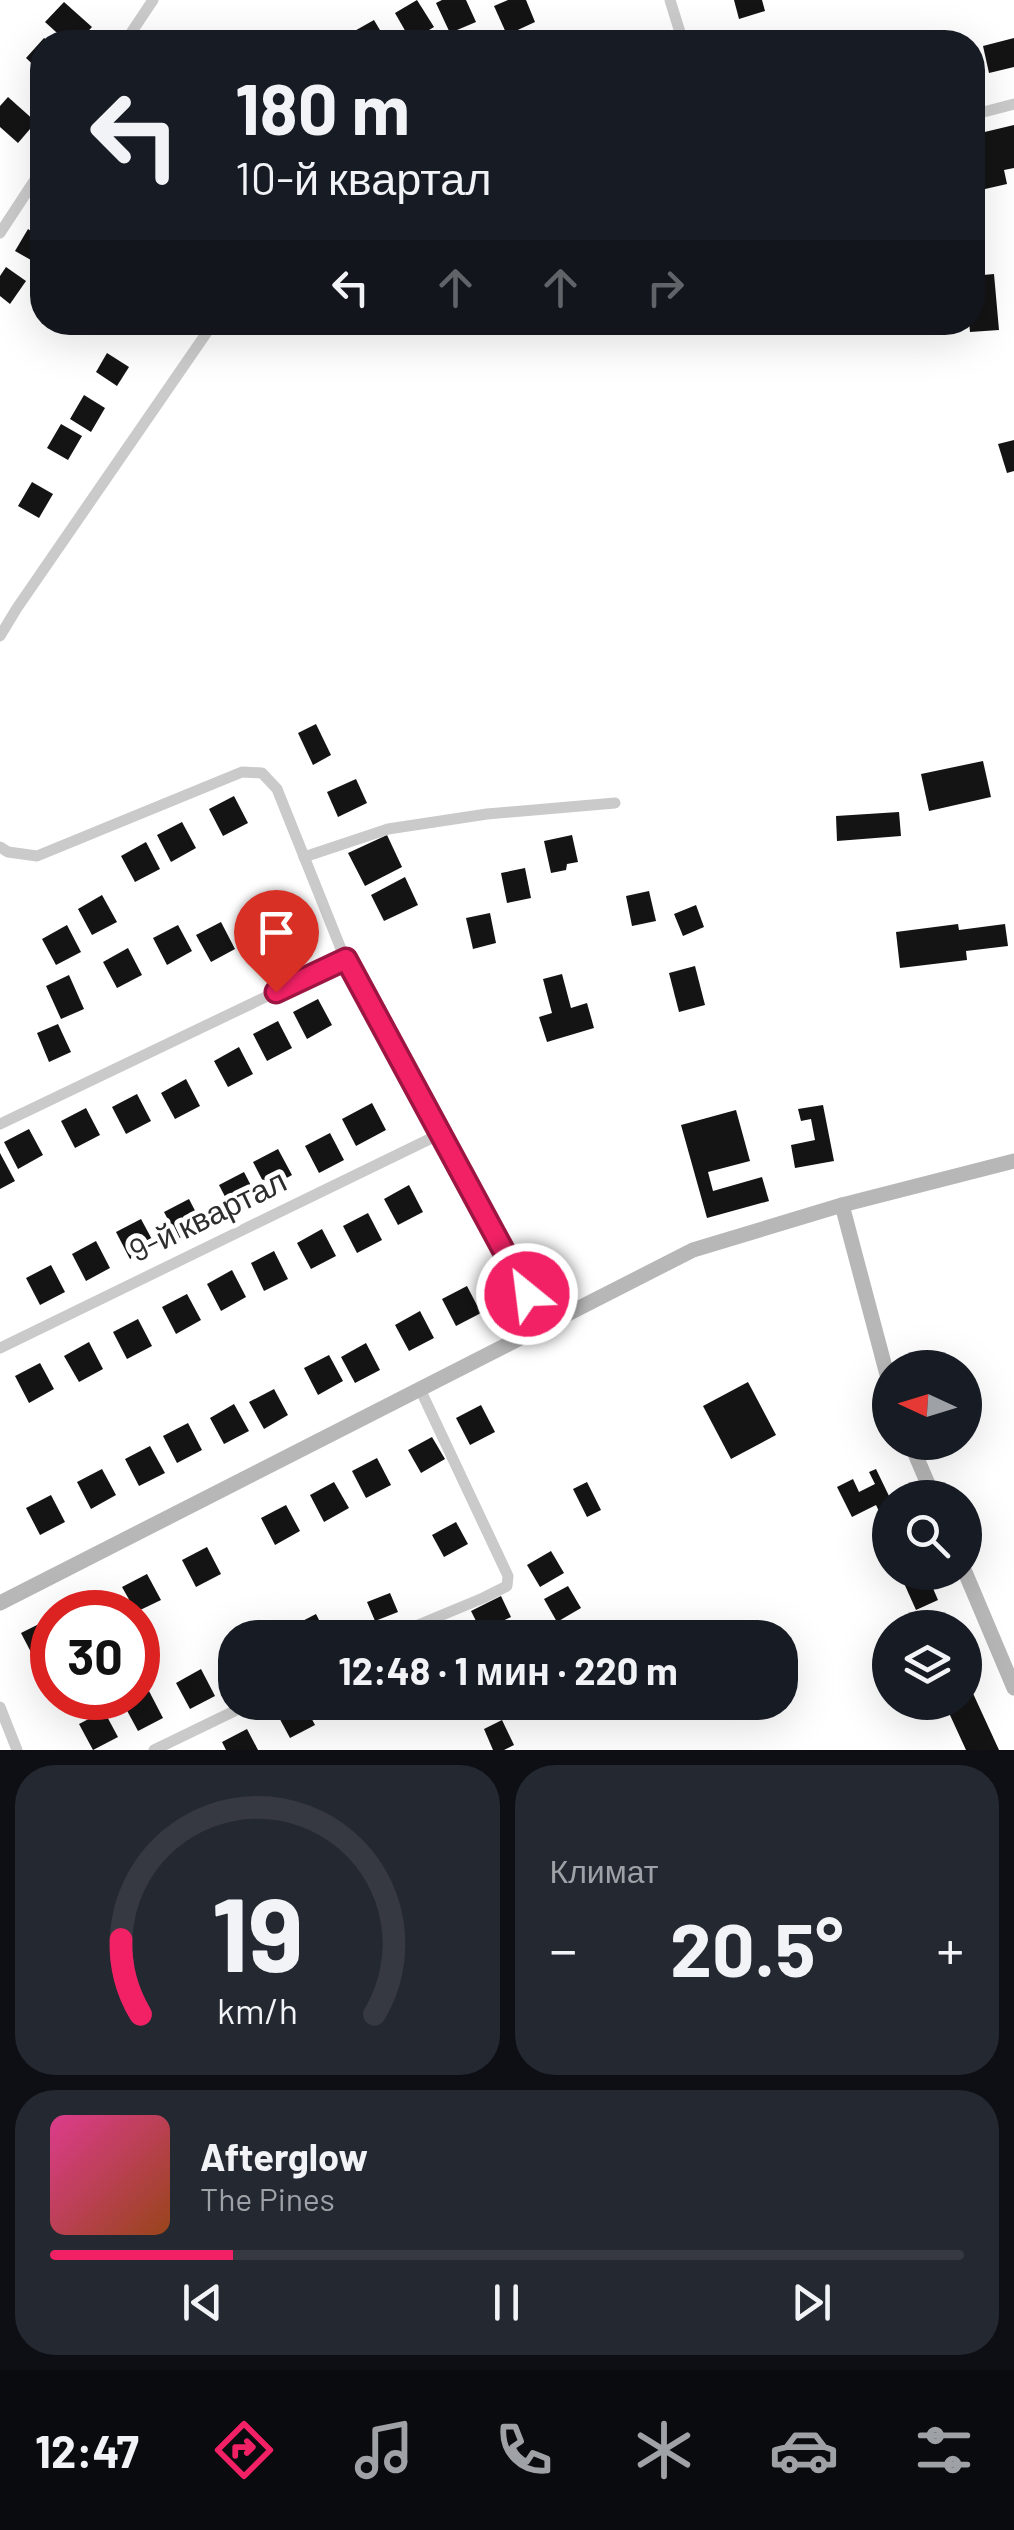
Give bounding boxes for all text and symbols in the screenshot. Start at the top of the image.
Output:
text: 180 m [235,65,410,149]
icon: left [70,70,200,200]
text: 10-й квартал [235,150,492,204]
icon: left [323,260,378,315]
icon: ahead [428,260,483,315]
icon: ahead [533,260,588,315]
icon: right [638,260,693,315]
pin [234,890,319,993]
icon: arrive [249,905,304,960]
street label: 9-й квартал [122,1160,292,1269]
position arrow [475,1242,579,1346]
north arrow [872,1350,982,1460]
map controls [872,1350,982,1720]
button: search [872,1480,982,1590]
speed limit sign: 30 [30,1590,160,1720]
button: layers [872,1610,982,1720]
text: 12:48 · 1 мин · 220 m [338,1647,678,1693]
text: Климат [550,1851,658,1889]
text: 19 [211,1868,303,1993]
text: 20.5° [670,1902,844,1992]
text: − [550,1915,577,1981]
text: + [936,1915,964,1981]
text: km/h [217,1988,298,2031]
text: Afterglow [200,2133,368,2179]
text: The Pines [200,2179,335,2217]
icon: previous [175,2275,230,2330]
icon: pause [479,2275,534,2330]
icon: next [784,2275,839,2330]
icon: directions [209,2415,279,2485]
icon: music [349,2415,419,2485]
icon: phone [489,2415,559,2485]
icon: climate [629,2415,699,2485]
icon: car [769,2415,839,2485]
icon: filters [909,2415,979,2485]
text: 12:47 [35,2423,139,2477]

